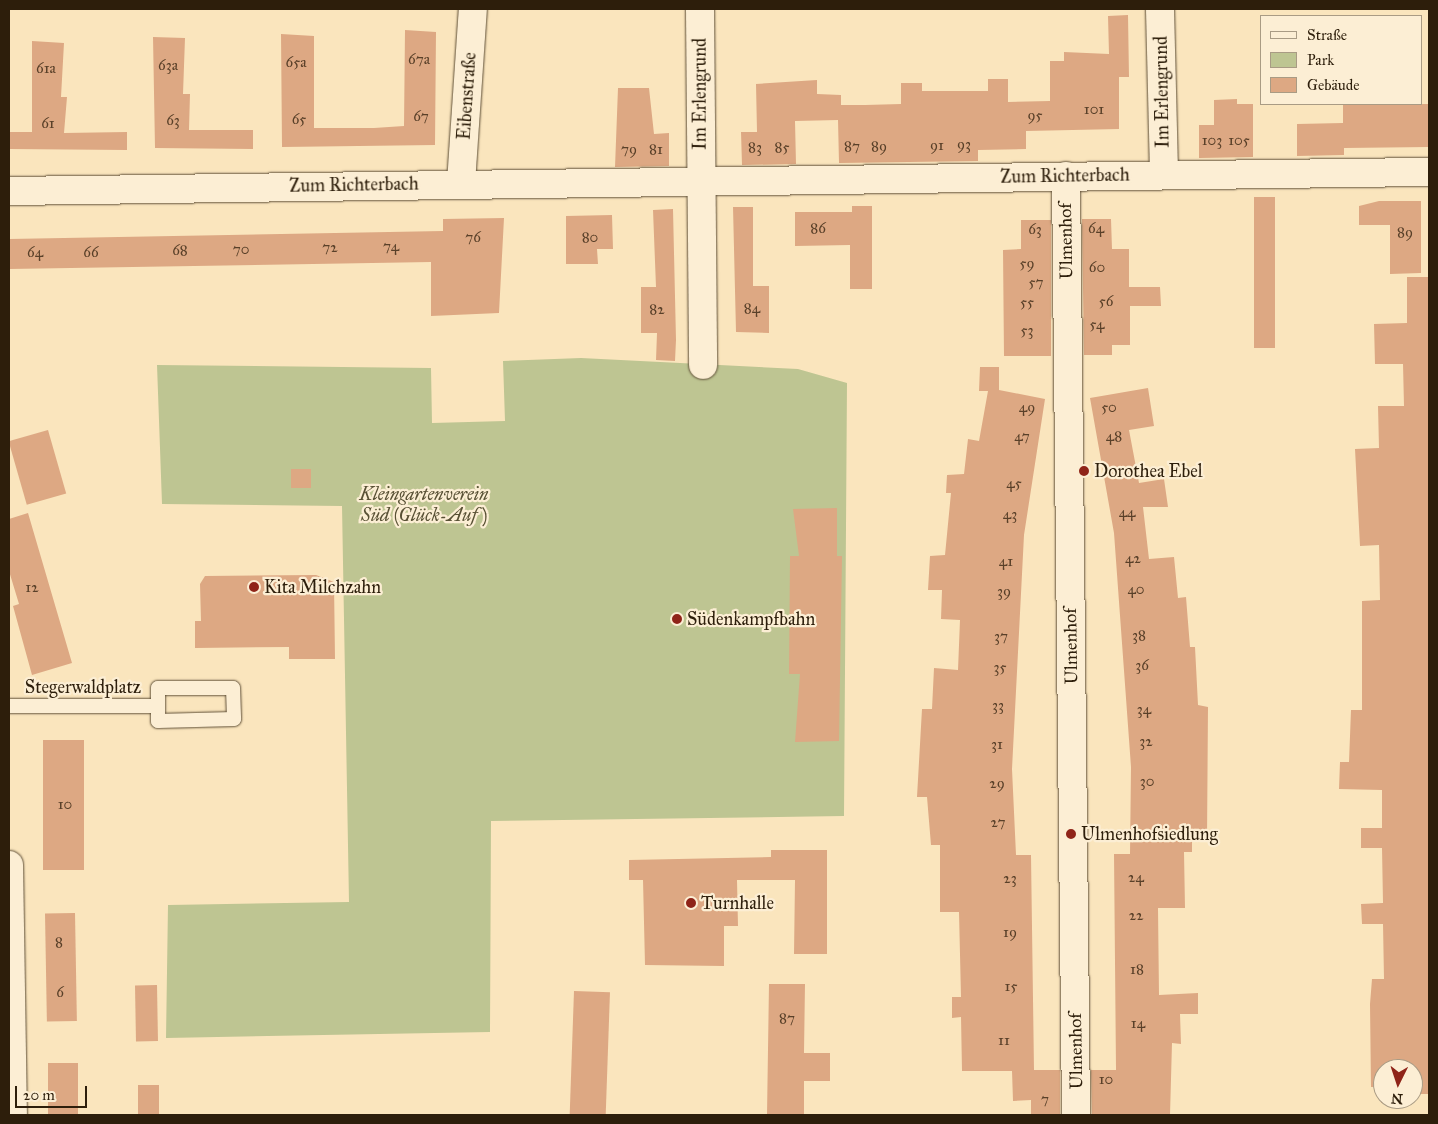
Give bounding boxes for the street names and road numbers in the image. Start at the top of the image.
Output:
street label: Im Erlengrund [1150,36,1174,148]
street label: Im Erlengrund [689,38,711,150]
street label: Eibenstraße [453,51,481,141]
street label: Zum Richterbach [1000,164,1130,188]
street label: Zum Richterbach [289,173,419,197]
street label: Ulmenhof [1055,203,1077,279]
street label: Ulmenhof [1060,608,1082,684]
street label: Stegerwaldplatz [25,676,141,698]
street label: Ulmenhof [1065,1013,1087,1089]

